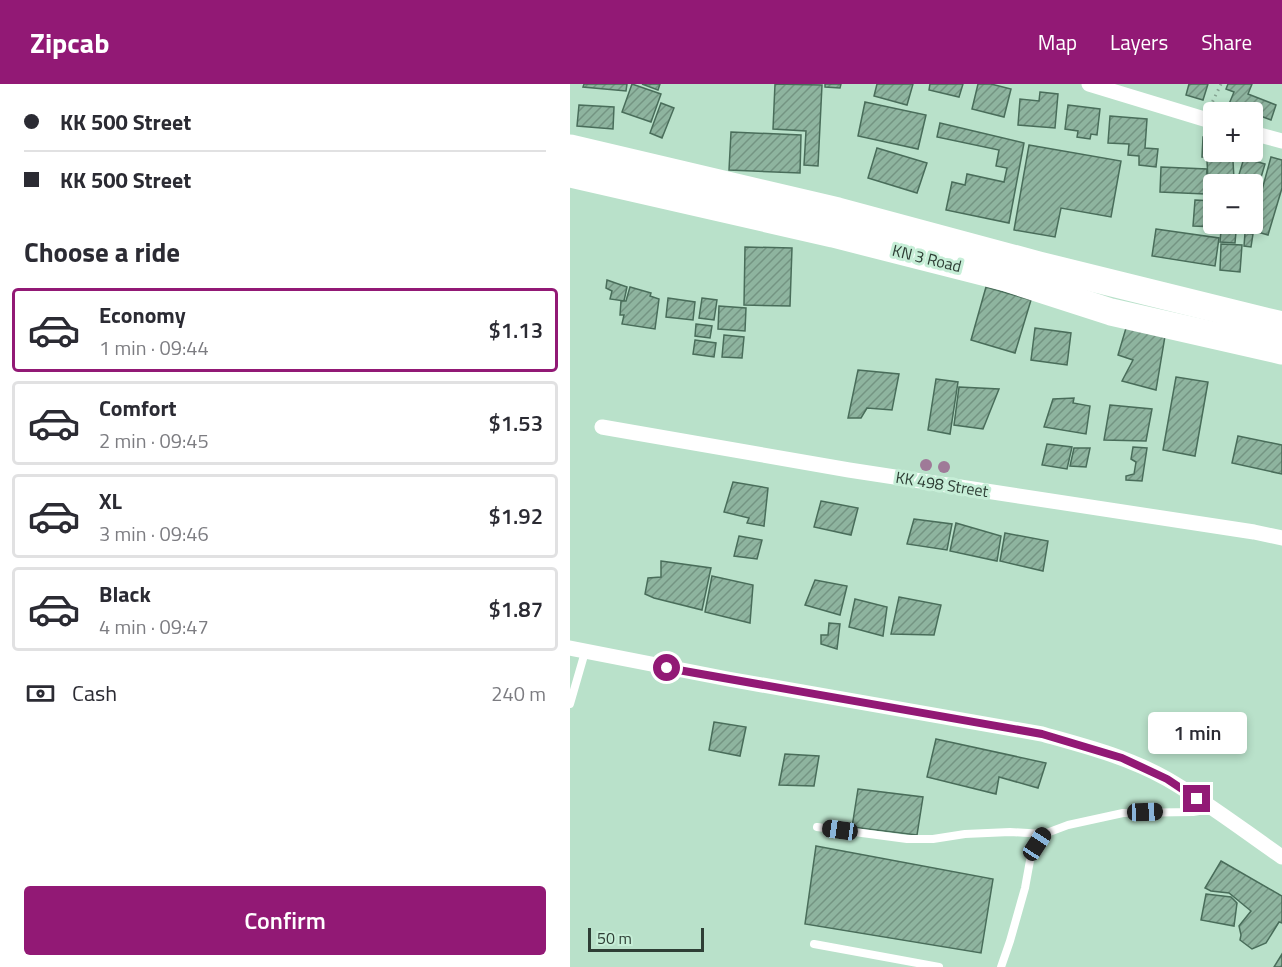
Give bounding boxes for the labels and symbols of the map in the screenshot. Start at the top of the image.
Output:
street label: KN 3 Road [890,238,964,278]
street label: KK 498 Street [894,465,990,503]
route start [653,654,680,681]
callout: 1 min [1148,712,1246,754]
route end [1183,785,1210,812]
car [1127,802,1163,822]
car [821,819,859,841]
car [1020,824,1054,864]
scale bar [588,925,704,952]

